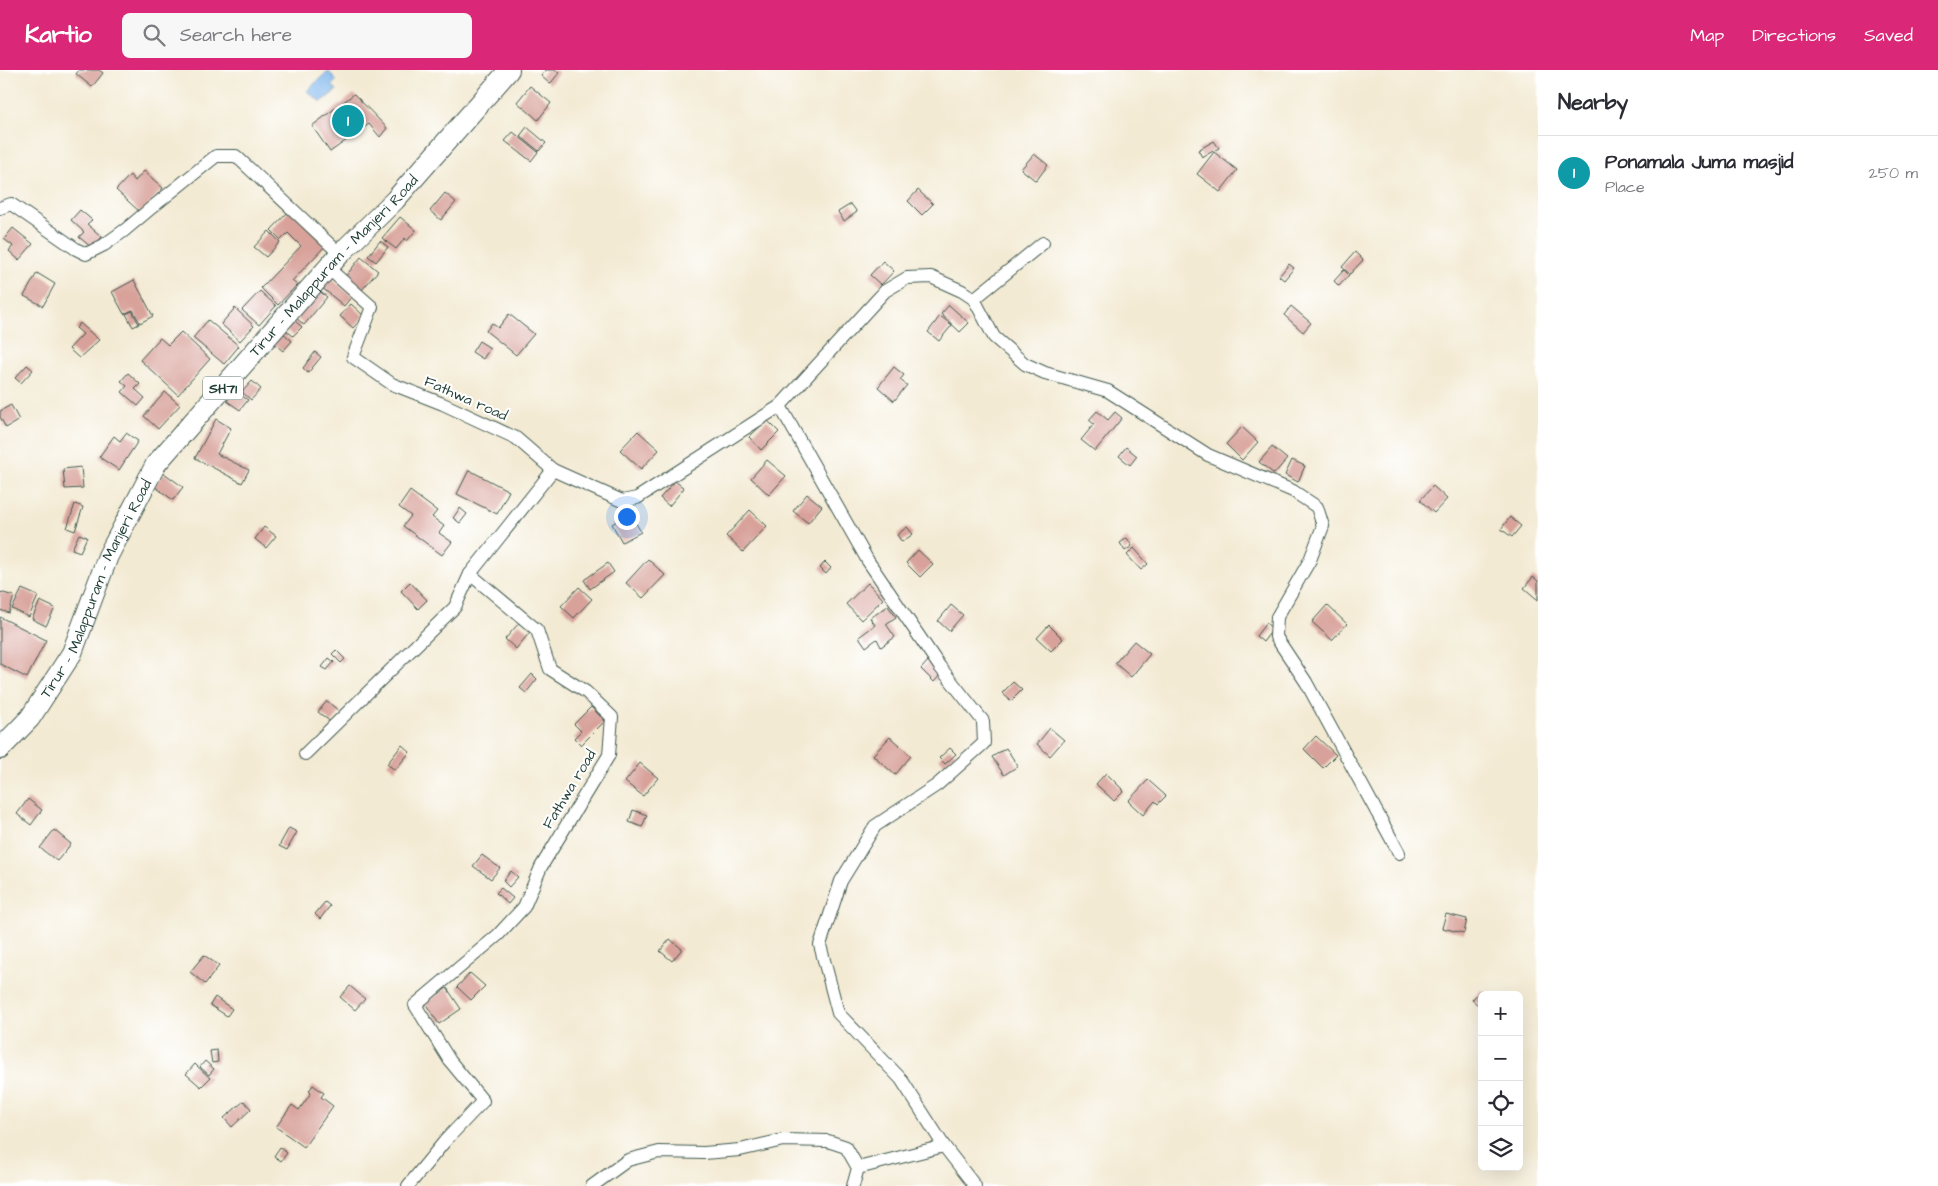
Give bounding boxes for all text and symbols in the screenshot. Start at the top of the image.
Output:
search box [122,13,472,58]
text: Kartio [25,18,92,52]
icon: search [140,21,168,49]
text: Search here [180,22,292,49]
text: Map [1690,23,1724,48]
text: Directions [1752,23,1836,48]
text: Saved [1864,23,1913,48]
text: Nearby [1558,88,1628,117]
pin: 1 [332,102,364,140]
text: Ponamala Juma masjid [1605,149,1793,176]
text: 1 [1573,162,1575,184]
text: 250 m [1869,162,1918,184]
street label: Tirur - Malappuram - Manjeri Road [245,170,423,362]
text: Place [1605,176,1645,198]
street label: Fathwa road [421,371,511,426]
road number: SH71 [203,376,243,400]
street label: Tirur - Malappuram - Manjeri Road [35,475,157,703]
your location [614,504,640,530]
street label: Fathwa road [537,745,602,833]
map controls [1478,991,1523,1171]
button: + [1478,991,1523,1036]
button: − [1478,1036,1523,1081]
button: locate [1478,1081,1523,1126]
button: layers [1478,1126,1523,1171]

